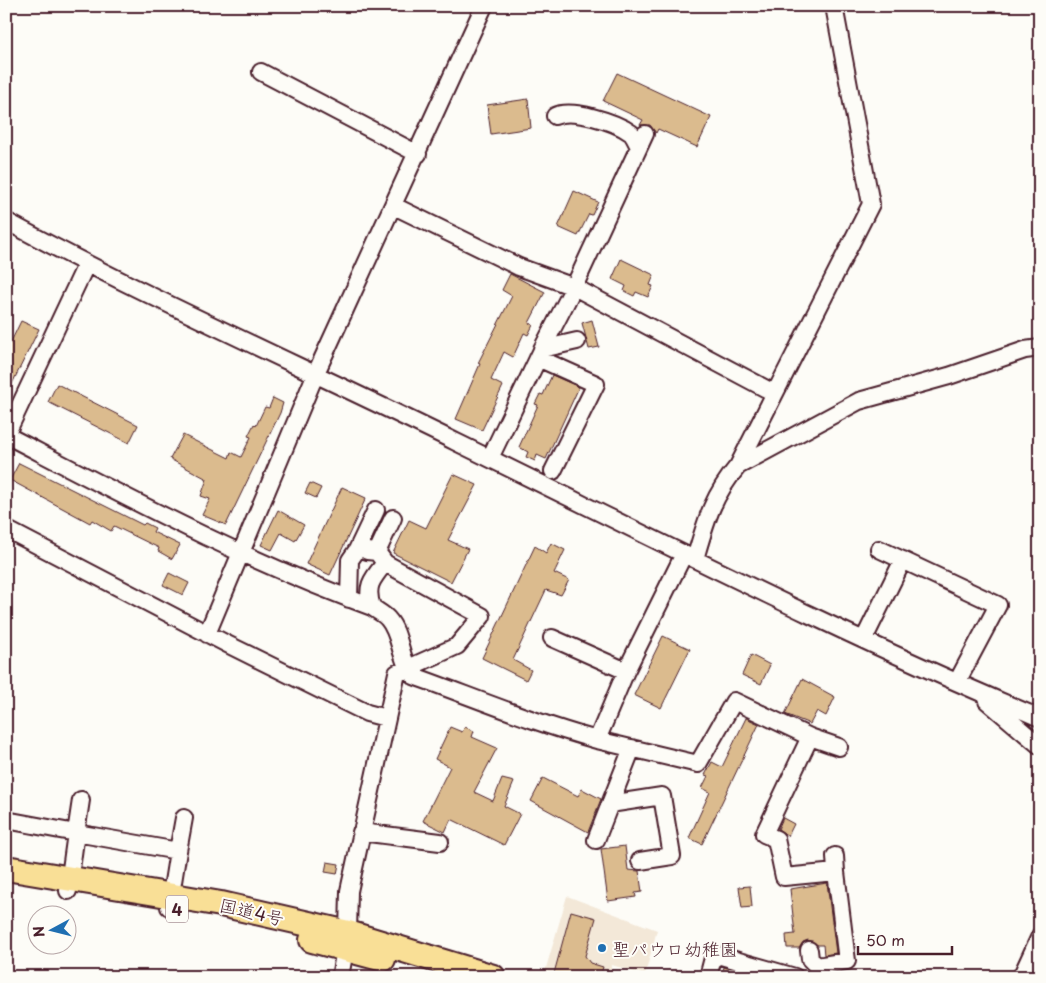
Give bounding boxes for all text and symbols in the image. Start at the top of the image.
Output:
street label: 国道4号 [217,890,287,932]
road number: 4 [166,896,188,922]
north arrow [28,906,78,956]
scale bar [858,923,952,955]
text: N [28,925,50,938]
text: 50 m [866,928,905,951]
place label: 聖パウロ幼稚園 [612,935,738,962]
marker: 聖パウロ幼稚園 [596,942,608,954]

